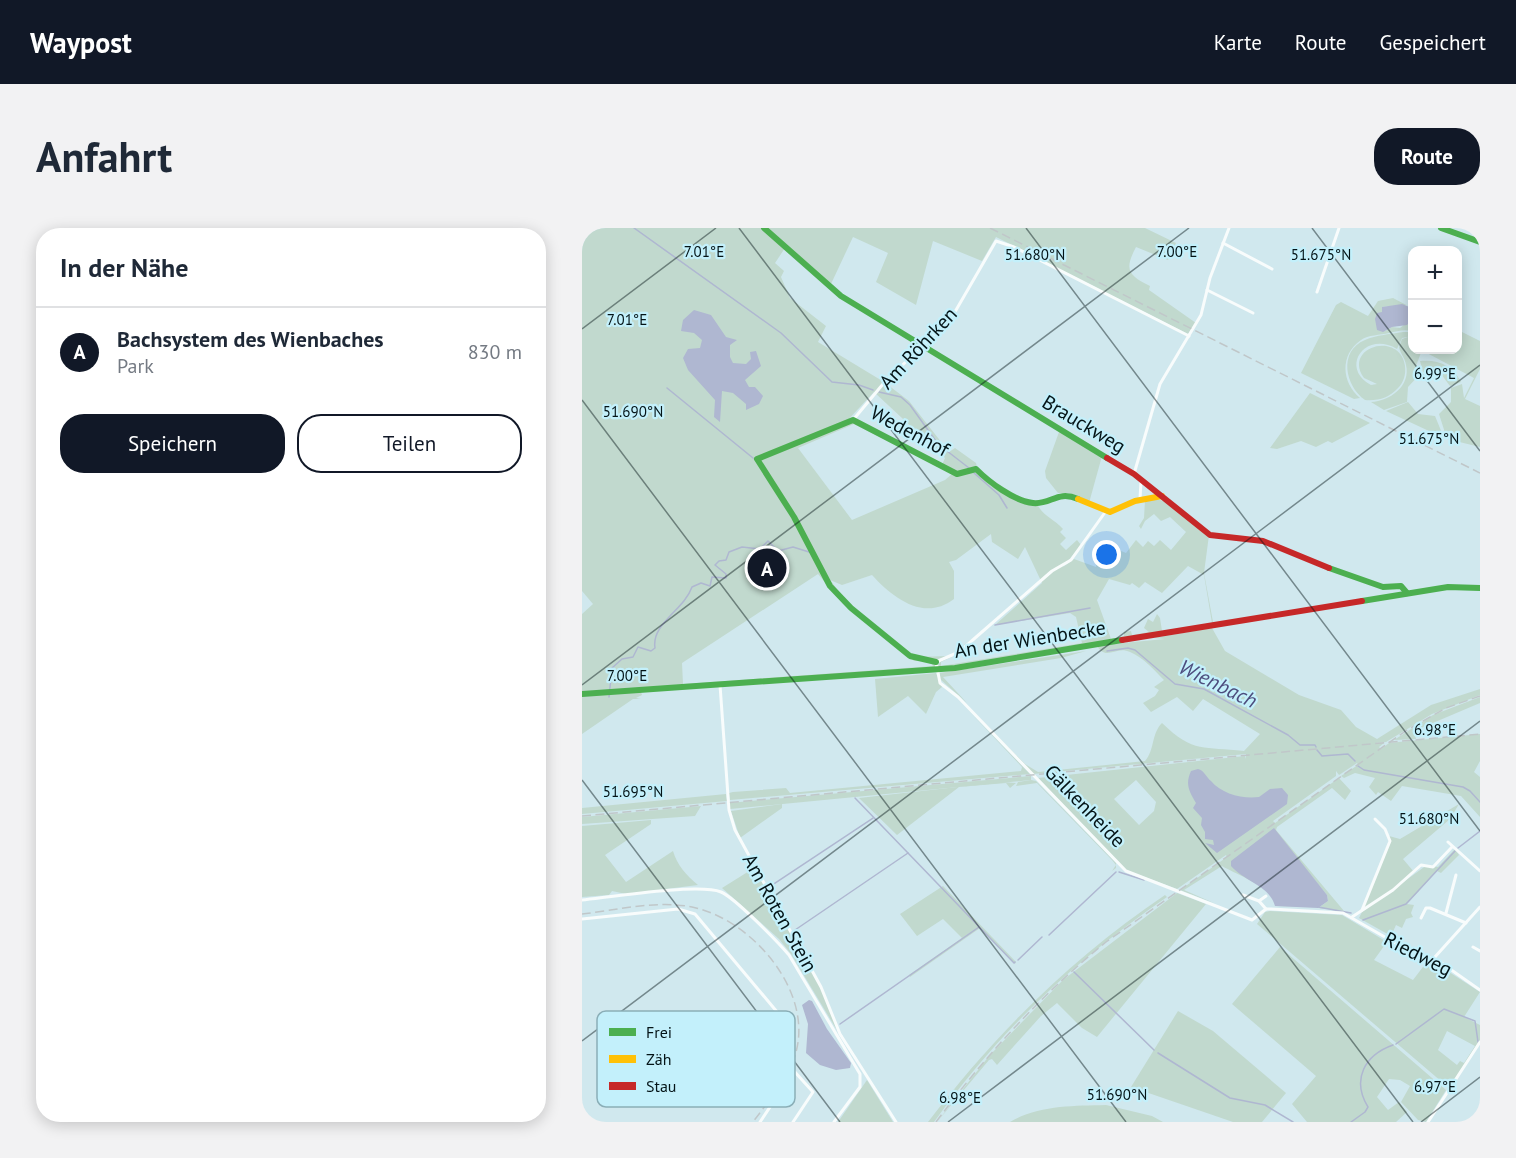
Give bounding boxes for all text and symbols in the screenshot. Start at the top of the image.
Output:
text: Waypost [30,24,132,61]
text: Karte [1214,29,1262,56]
text: Route [1295,29,1346,56]
text: Gespeichert [1379,29,1486,56]
button: Route [1374,128,1480,185]
text: Anfahrt [36,129,172,184]
text: 7.01°E [684,242,724,261]
text: 7.00°E [1157,242,1197,261]
text: 51.680°N [1005,245,1065,264]
text: 51.675°N [1291,245,1351,264]
map controls [1408,246,1462,354]
button: + [1408,246,1462,300]
text: In der Nähe [60,251,188,284]
button: − [1408,300,1462,354]
street label: Am Röhrken [873,301,963,395]
text: 7.01°E [607,310,647,329]
text: Bachsystem des Wienbaches [117,325,384,353]
text: A [73,339,86,365]
text: 830 m [468,339,522,365]
text: Park [117,353,154,379]
text: 6.99°E [1414,364,1456,383]
street label: Brauckweg [1037,389,1131,459]
street label: Wedenhof [866,399,955,463]
text: 51.690°N [603,402,663,421]
button: Speichern [60,414,285,473]
button: Teilen [297,414,522,473]
text: 51.675°N [1399,429,1459,448]
your location [1092,540,1121,569]
pin: A [748,546,786,590]
street label: An der Wienbecke [952,614,1108,664]
water label: Wienbach [1175,653,1262,714]
text: 7.00°E [607,666,647,685]
text: 6.98°E [1414,720,1456,739]
street label: Gälkenheide [1039,759,1131,853]
text: 51.695°N [603,782,663,801]
text: 51.680°N [1399,809,1459,828]
street label: Am Roten Stein [737,849,823,977]
street label: Riedweg [1379,926,1457,982]
legend [597,1011,795,1107]
text: Frei [646,1022,672,1042]
text: Zäh [646,1049,671,1069]
text: Stau [646,1076,676,1096]
text: 6.97°E [1414,1077,1456,1096]
text: 51.690°N [1087,1085,1147,1104]
text: 6.98°E [939,1088,981,1107]

